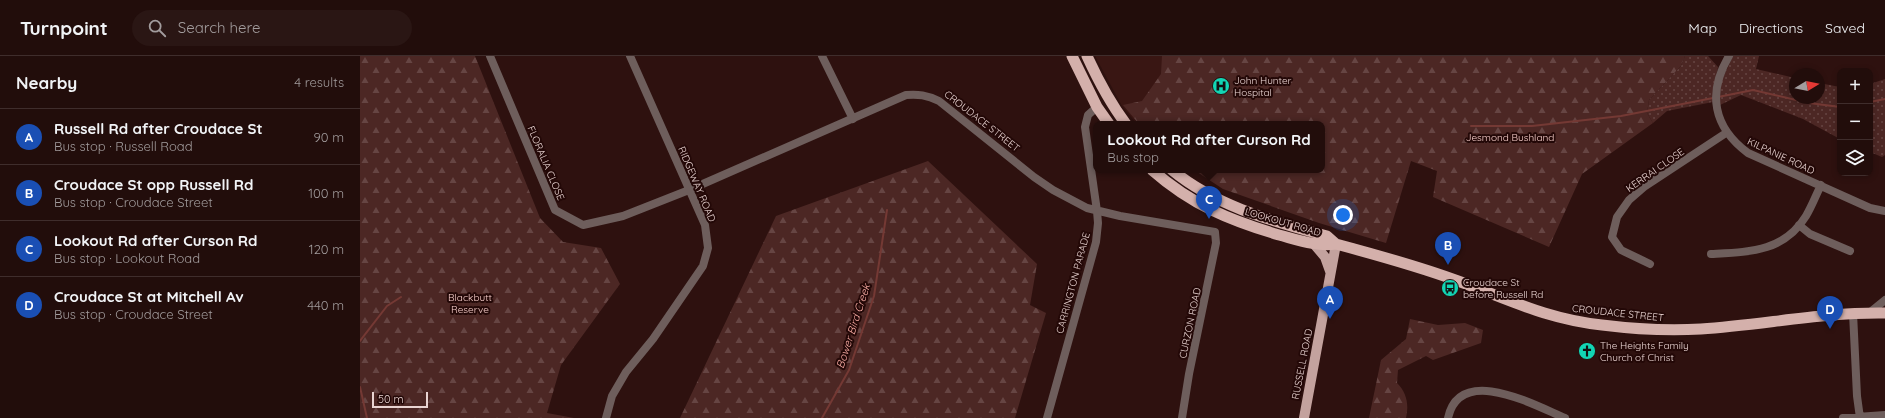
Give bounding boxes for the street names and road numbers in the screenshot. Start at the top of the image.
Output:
street label: CROUDACE STREET [942,87,1022,155]
street label: FLORALIA CLOSE [524,124,568,202]
street label: KILPANIE ROAD [1745,135,1817,177]
street label: RIDGEWAY ROAD [675,144,719,224]
street label: KERRAI CLOSE [1623,145,1687,195]
street label: LOOKOUT ROAD [1244,205,1322,239]
street label: CARRINGTON PARADE [1053,231,1093,335]
street label: CURZON ROAD [1176,286,1204,360]
street label: CROUDACE STREET [1571,302,1665,324]
street label: RUSSELL ROAD [1289,327,1315,401]

